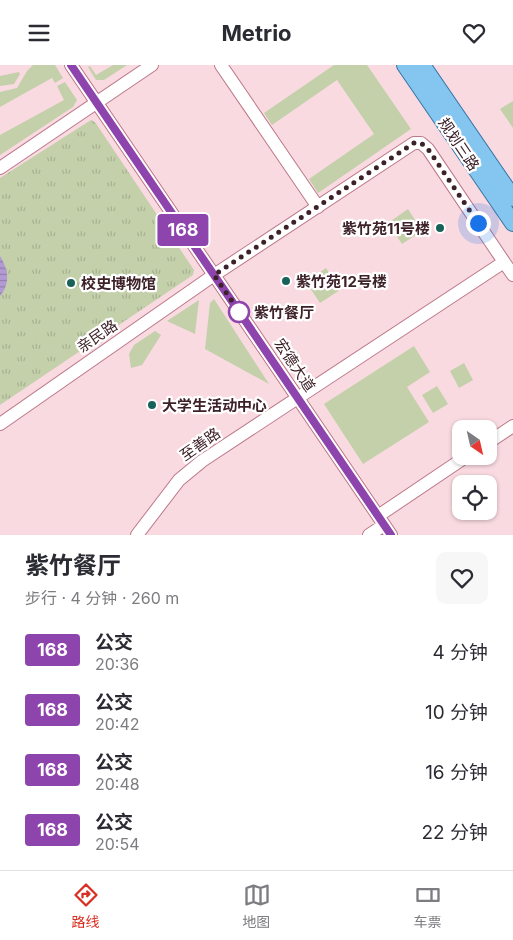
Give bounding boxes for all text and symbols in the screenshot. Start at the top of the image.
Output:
icon: menu [25,19,53,47]
icon: heart [460,19,488,47]
text: Metrio [221,20,292,46]
street label: 规划三路 [434,114,484,174]
your location [466,211,491,236]
line badge: 168 [154,214,212,246]
text: 168 [167,219,199,240]
place label: 紫竹苑11号楼 [342,219,430,238]
marker: 紫竹苑11号楼 [434,222,446,234]
place label: 紫竹苑12号楼 [296,272,387,291]
place label: 校史博物馆 [81,274,156,293]
marker: 紫竹苑12号楼 [280,275,292,287]
marker: 校史博物馆 [65,277,77,289]
marker: 紫竹餐厅 [228,301,250,323]
place label: 紫竹餐厅 [254,303,314,322]
street label: 亲民路 [73,316,121,356]
street label: 宏德大道 [270,335,320,395]
place label: 大学生活动中心 [162,396,267,415]
marker: 大学生活动中心 [146,399,158,411]
north arrow [452,420,498,465]
map controls [452,420,497,520]
street label: 至善路 [176,423,224,465]
button: locate [452,475,497,520]
text: 紫竹餐厅 [25,551,121,580]
button: heart [436,552,488,604]
text: 步行 · 4 分钟 · 260 m [25,588,179,608]
text: 公交 [95,631,133,654]
text: 168 [37,639,68,660]
text: 4 分钟 [432,641,488,664]
text: 20:36 [95,654,139,674]
text: 公交 [95,691,133,714]
text: 168 [37,699,68,720]
text: 10 分钟 [425,701,488,724]
text: 20:42 [95,714,140,734]
text: 公交 [95,751,133,774]
text: 168 [37,759,68,780]
text: 16 分钟 [425,761,488,784]
text: 20:48 [95,774,140,794]
text: 公交 [95,811,133,834]
text: 168 [37,819,68,840]
text: 22 分钟 [421,821,488,844]
text: 20:54 [95,834,140,854]
tab: 路线 [72,881,100,931]
tab: 地图 [243,881,271,931]
tab: 车票 [414,881,442,931]

